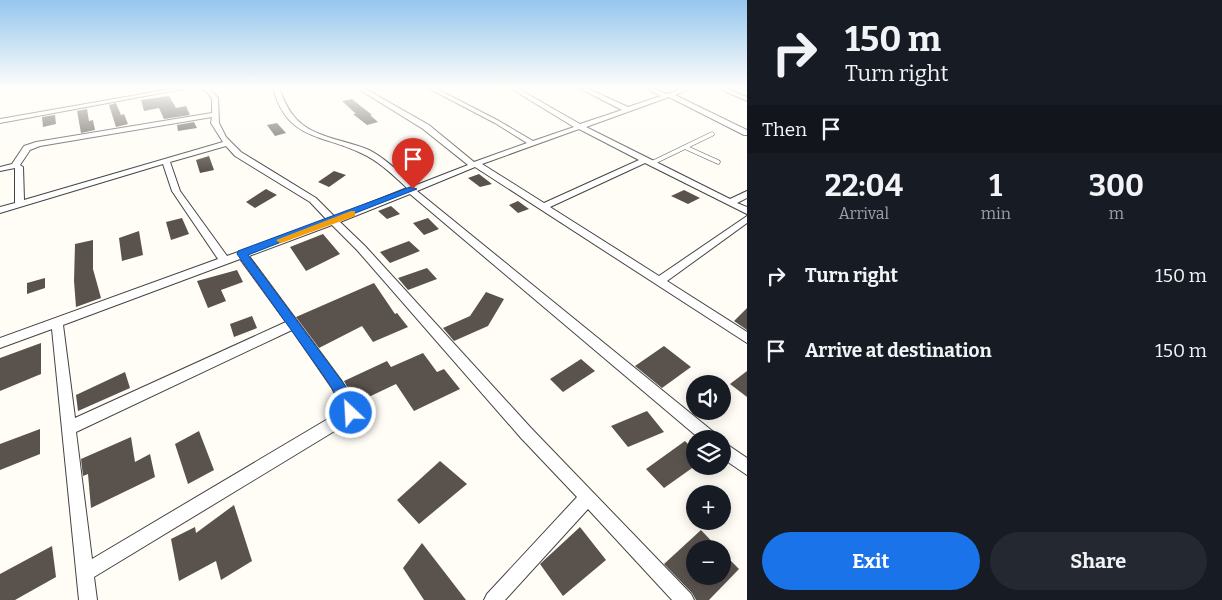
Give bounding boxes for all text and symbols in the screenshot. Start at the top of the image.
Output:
text: 150 m [845,18,941,60]
icon: right [762,20,827,85]
text: Turn right [845,60,948,87]
icon: arrive [817,115,845,143]
text: Then [762,118,807,141]
pin [392,138,434,189]
icon: arrive [399,145,427,173]
text: 22:04 [825,168,903,204]
text: 1 [989,168,1002,204]
text: 300 [1089,168,1144,204]
text: Arrival [839,204,889,223]
text: min [981,204,1011,223]
text: m [1109,204,1124,223]
icon: right [762,262,790,290]
text: Turn right [805,264,898,287]
text: 150 m [1155,264,1207,287]
icon: arrive [762,337,790,365]
text: Arrive at destination [805,339,992,362]
text: 150 m [1155,339,1207,362]
map controls [686,375,731,585]
button: sound [686,375,731,420]
position arrow [324,386,376,438]
button: layers [686,430,731,475]
button: + [686,485,731,530]
button: Exit [762,532,980,590]
button: Share [990,532,1207,590]
button: − [686,540,731,585]

